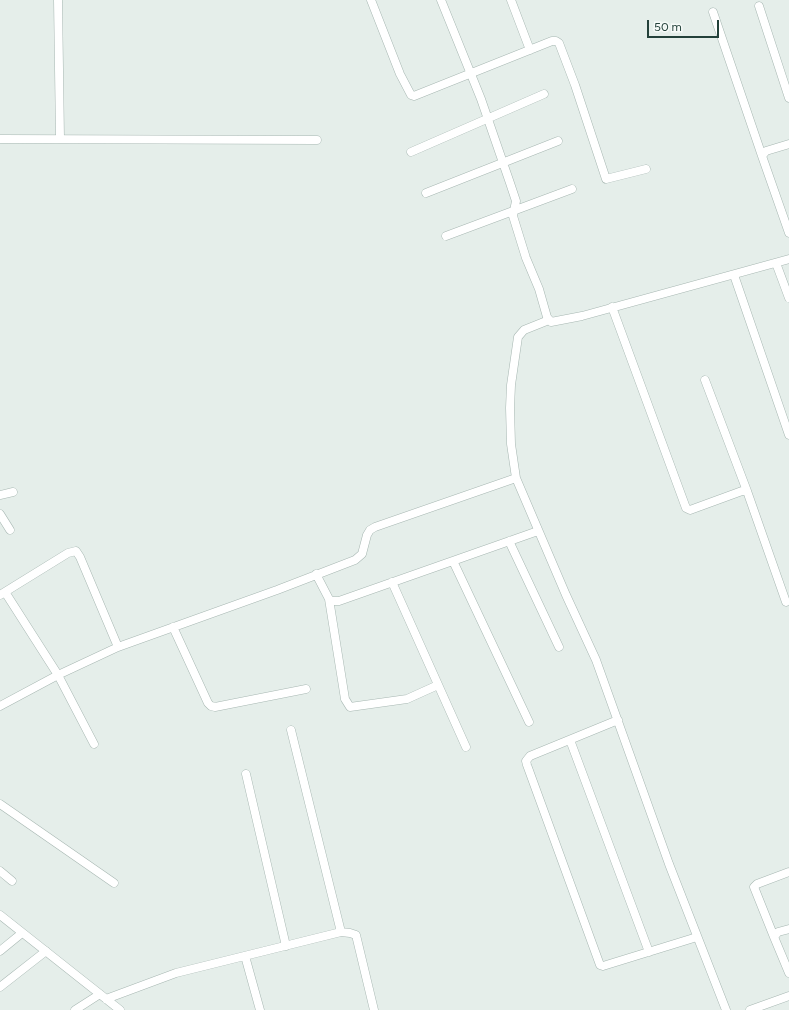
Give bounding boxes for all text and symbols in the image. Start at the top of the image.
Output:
scale bar [649,12,721,38]
text: 50 m [654,20,682,34]

